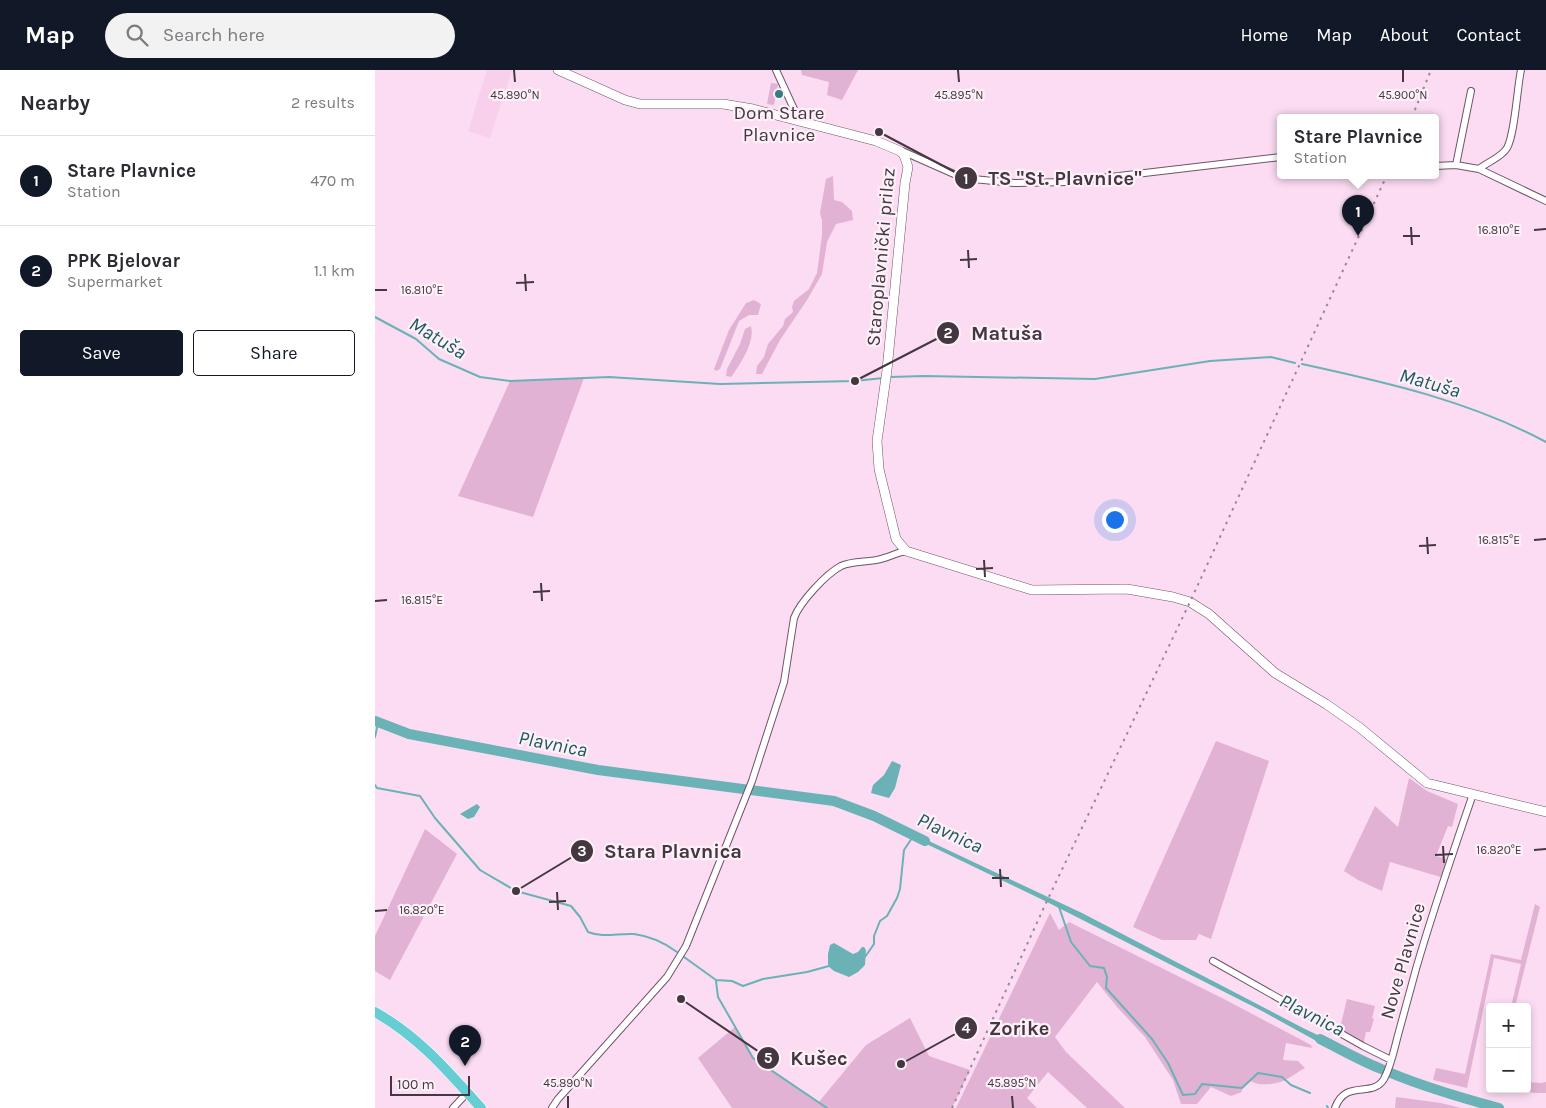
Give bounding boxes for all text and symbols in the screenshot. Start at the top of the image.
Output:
search box [105,13,455,58]
text: Map [25,21,75,49]
icon: search [123,21,151,49]
text: Search here [163,24,265,46]
text: Home [1240,24,1288,46]
text: Map [1316,24,1352,46]
text: About [1380,24,1429,46]
text: Contact [1457,24,1521,46]
text: 45.890°N [490,88,540,102]
marker: Dom Stare Plavnice [773,88,785,100]
text: 45.895°N [934,88,984,102]
text: 45.900°N [1378,88,1428,102]
text: Nearby [20,91,90,115]
text: 2 results [291,93,355,112]
place label: Dom Stare Plavnice [734,102,824,146]
popup [1277,114,1439,179]
text: Stare Plavnice [1293,126,1423,148]
text: Station [1293,148,1347,167]
text: Stare Plavnice [67,160,196,182]
callout: TS "St. Plavnice" [954,161,1152,196]
street label: Staroplavnički prilaz [862,167,900,347]
text: TS "St. Plavnice" [988,167,1142,190]
text: 1 [963,170,969,188]
text: 1 [33,171,39,190]
text: 470 m [310,171,355,190]
text: Station [67,182,121,201]
pin: 1 [1342,195,1374,236]
text: 16.810°E [1478,223,1520,237]
text: PPK Bjelovar [67,250,180,272]
text: 2 [31,261,41,280]
text: 1.1 km [314,261,355,280]
text: Supermarket [67,272,163,291]
text: 16.810°E [401,283,443,297]
water label: Matuša [405,312,471,364]
callout: Matuša [936,315,1053,350]
text: Matuša [971,322,1043,345]
text: 2 [943,324,953,342]
button: Save [20,330,183,376]
button: Share [193,330,355,376]
water label: Matuša [1397,363,1463,403]
your location [1102,507,1128,533]
text: 16.815°E [1478,533,1520,547]
text: 16.815°E [401,593,443,607]
water label: Plavnica [517,726,589,762]
water label: Plavnica [914,808,986,858]
callout: Stara Plavnica [569,834,752,869]
text: Stara Plavnica [604,840,742,863]
text: 3 [577,842,587,860]
text: 16.820°E [1476,843,1522,857]
street label: Nove Plavnice [1376,900,1430,1022]
text: 16.820°E [399,903,445,917]
water label: Plavnica [1276,989,1348,1041]
map controls [1486,1003,1531,1093]
button: + [1486,1003,1531,1048]
callout: Zorike [953,1010,1059,1045]
text: Zorike [989,1017,1049,1040]
text: 4 [962,1019,971,1037]
pin: 2 [449,1025,481,1066]
callout: Kušec [756,1040,858,1075]
text: Kušec [790,1047,848,1070]
button: − [1486,1048,1531,1093]
text: 5 [764,1049,773,1067]
scale bar [390,1073,470,1096]
text: 100 m [397,1076,435,1093]
text: 45.890°N [543,1076,593,1090]
text: 45.895°N [987,1076,1037,1090]

